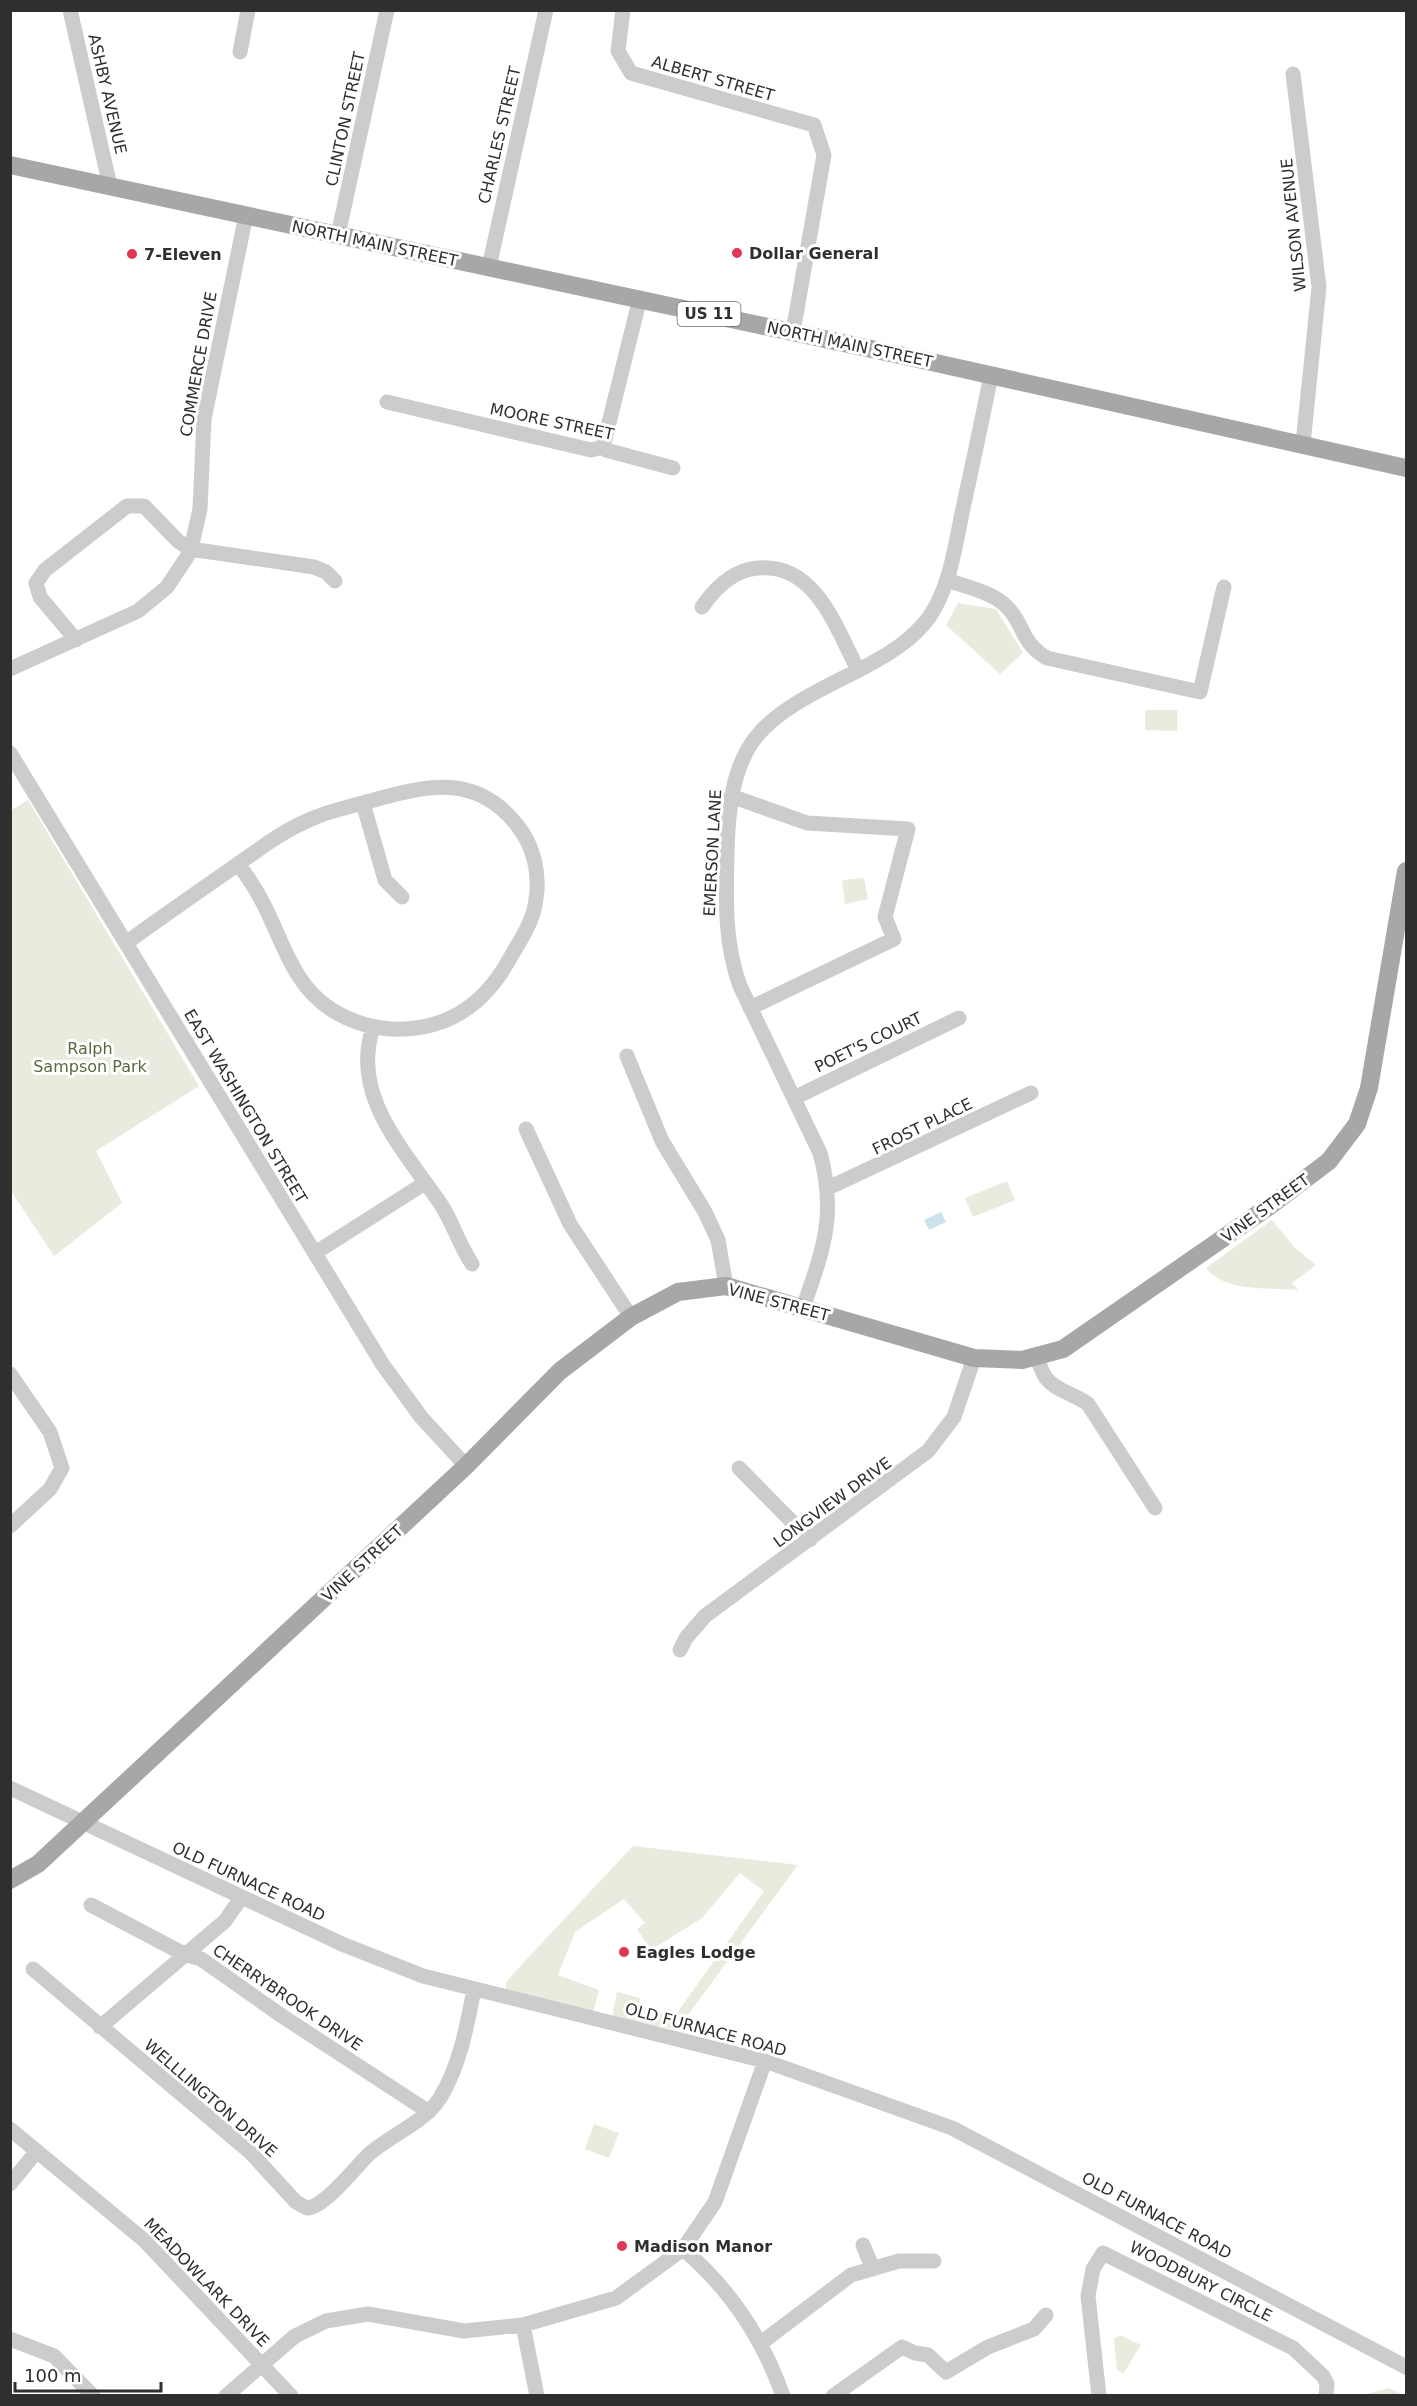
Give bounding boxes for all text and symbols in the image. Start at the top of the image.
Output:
street label: ASHBY AVENUE [84,32,131,156]
street label: CLINTON STREET [322,50,369,188]
street label: ALBERT STREET [649,52,777,105]
street label: CHARLES STREET [474,64,525,206]
street label: WILSON AVENUE [1277,157,1310,293]
street label: NORTH MAIN STREET [290,217,460,270]
place label: Dollar General [749,244,879,263]
place label: 7-Eleven [144,245,222,264]
marker: Dollar General [730,246,744,260]
marker: 7-Eleven [125,247,139,261]
street label: COMMERCE DRIVE [176,290,221,438]
road number: US 11 [678,302,740,326]
street label: NORTH MAIN STREET [765,318,935,371]
street label: MOORE STREET [488,399,616,444]
street label: EMERSON LANE [700,789,725,917]
street label: EAST WASHINGTON STREET [180,1006,311,1207]
street label: POET'S COURT [811,1008,925,1077]
park label: Ralph Sampson Park [33,1039,148,1076]
street label: FROST PLACE [869,1094,975,1159]
street label: VINE STREET [1218,1170,1313,1247]
street label: VINE STREET [726,1280,832,1325]
street label: LONGVIEW DRIVE [770,1453,895,1552]
street label: VINE STREET [318,1521,407,1606]
street label: OLD FURNACE ROAD [169,1838,328,1925]
street label: CHERRYBROOK DRIVE [209,1940,366,2055]
place label: Eagles Lodge [636,1943,756,1962]
marker: Eagles Lodge [617,1945,631,1959]
street label: OLD FURNACE ROAD [623,1999,789,2060]
street label: WELLLINGTON DRIVE [140,2035,281,2161]
street label: OLD FURNACE ROAD [1079,2168,1235,2263]
street label: MEADOWLARK DRIVE [140,2214,273,2351]
place label: Madison Manor [634,2237,772,2256]
street label: WOODBURY CIRCLE [1126,2237,1275,2326]
marker: Madison Manor [615,2239,629,2253]
scale bar [15,2355,160,2393]
text: 100 m [24,2365,82,2386]

